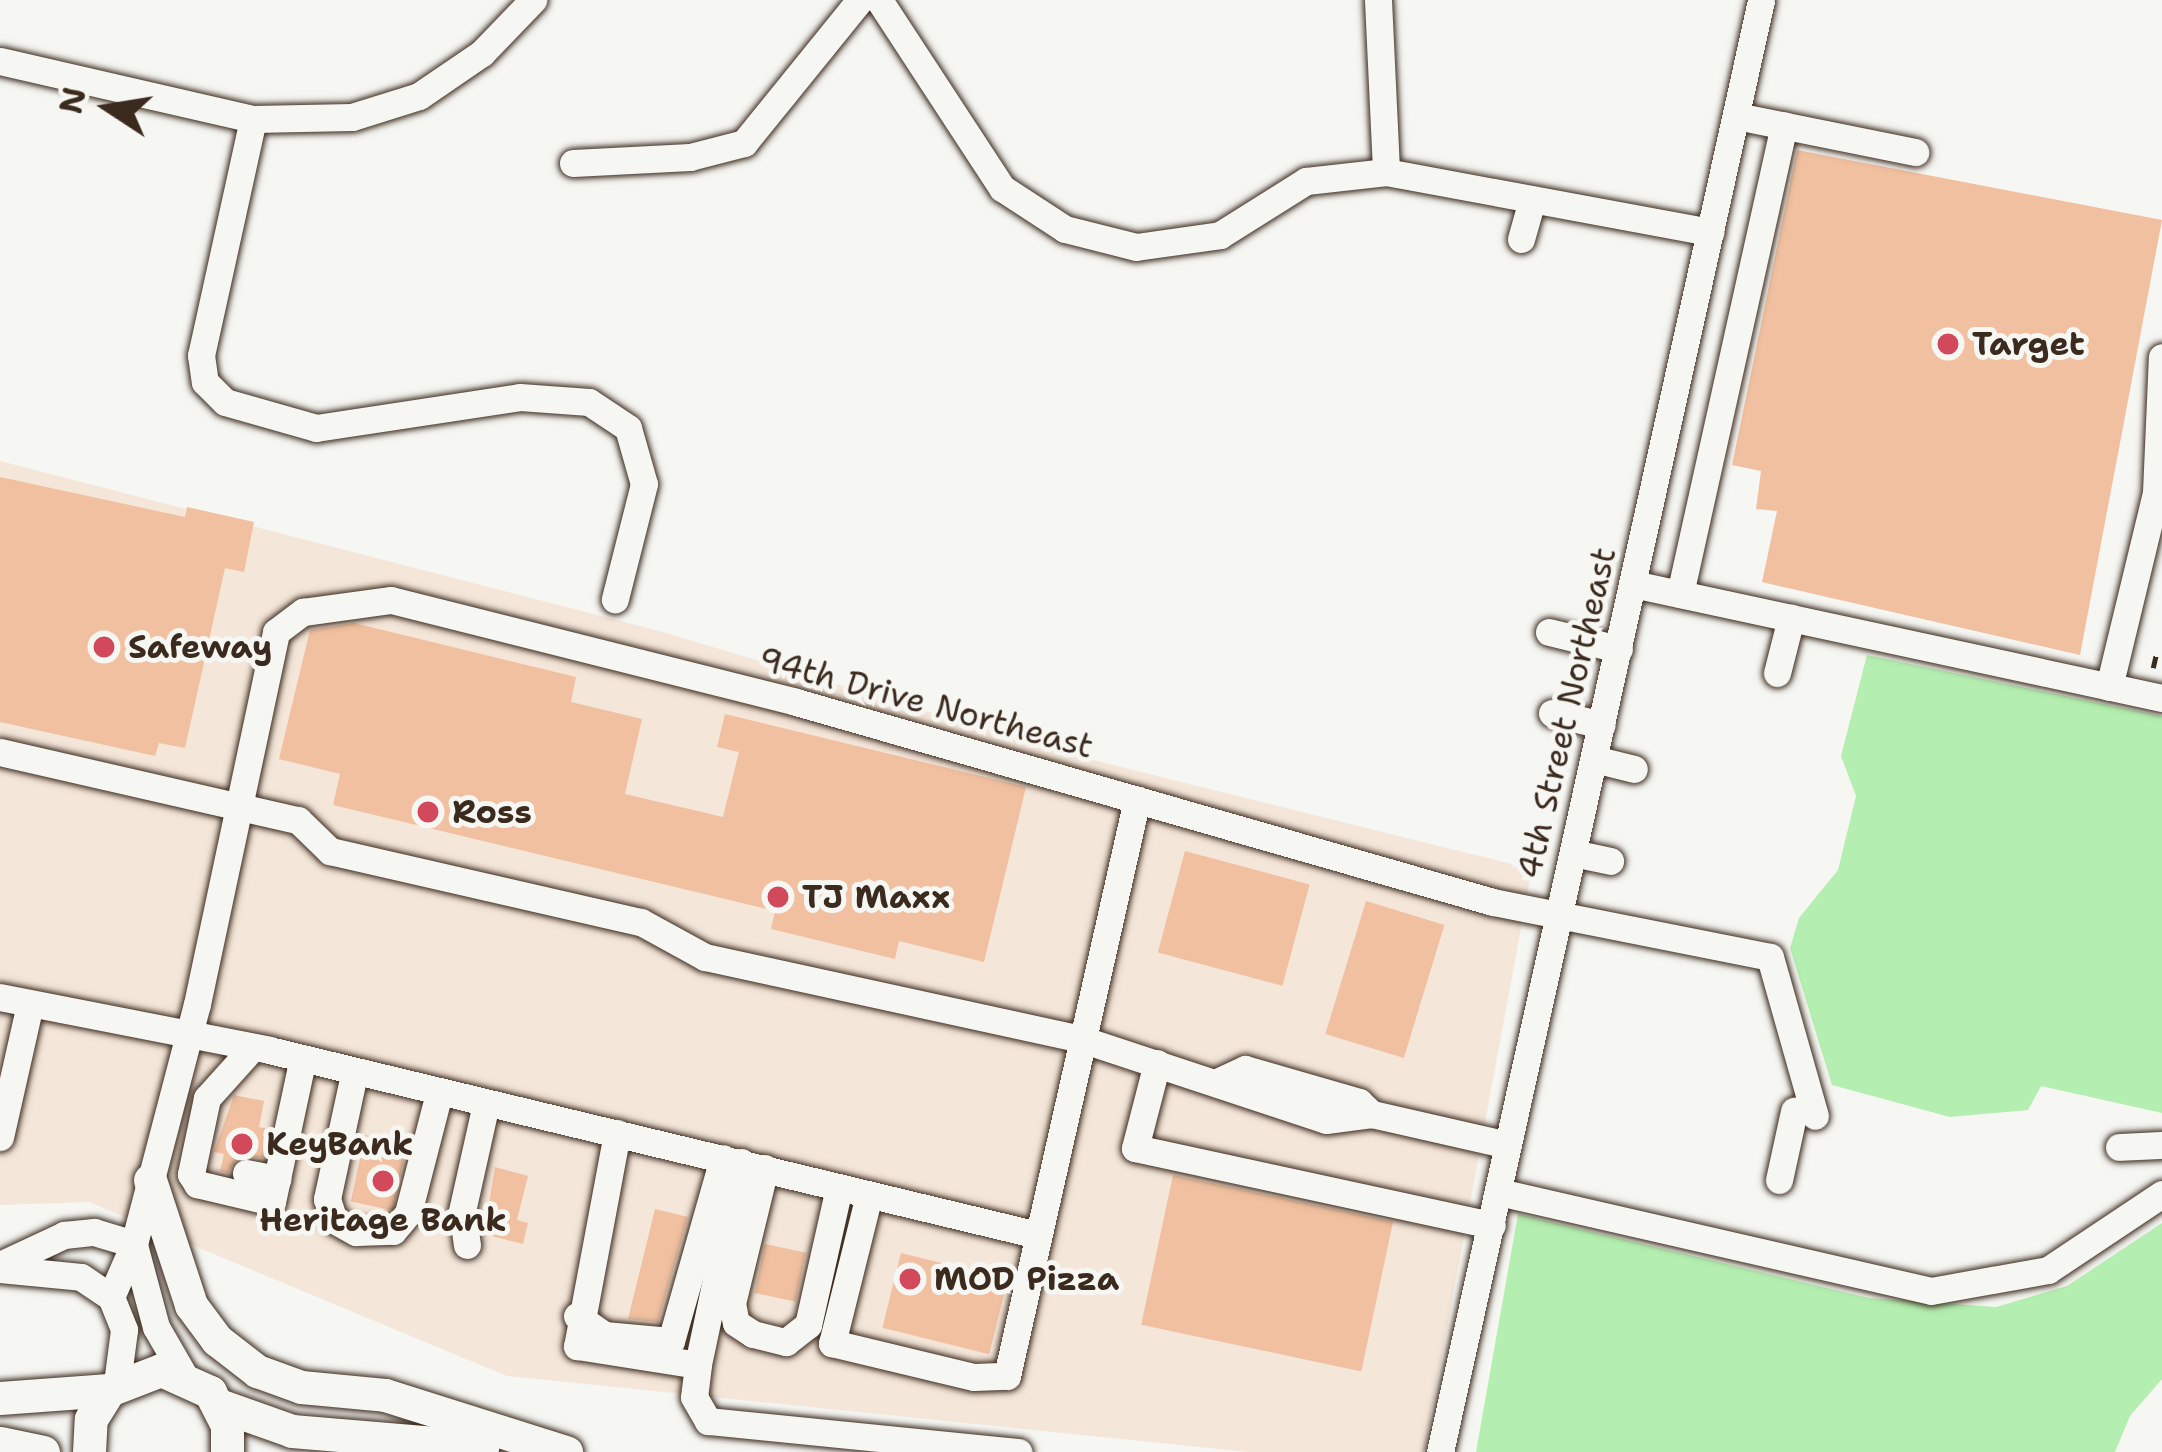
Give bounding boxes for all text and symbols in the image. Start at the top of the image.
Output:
north arrow [48,48,168,168]
text: N [48,83,97,118]
place label: Target [1972,324,2085,364]
marker: Target [1935,331,1961,357]
street label: 4th Street Northeast [1510,543,1624,883]
place label: Safeway [128,627,272,667]
marker: Safeway [91,634,117,660]
street label: 94th Drive Northeast [754,639,1098,767]
place label: Ross [452,792,532,832]
marker: Ross [415,799,441,825]
place label: TJ Maxx [802,877,950,917]
marker: TJ Maxx [765,884,791,910]
place label: KeyBank [266,1124,413,1164]
marker: KeyBank [229,1131,255,1157]
marker: Heritage Bank [370,1168,396,1194]
place label: Heritage Bank [259,1200,507,1240]
place label: MOD Pizza [934,1259,1119,1299]
marker: MOD Pizza [897,1266,923,1292]

